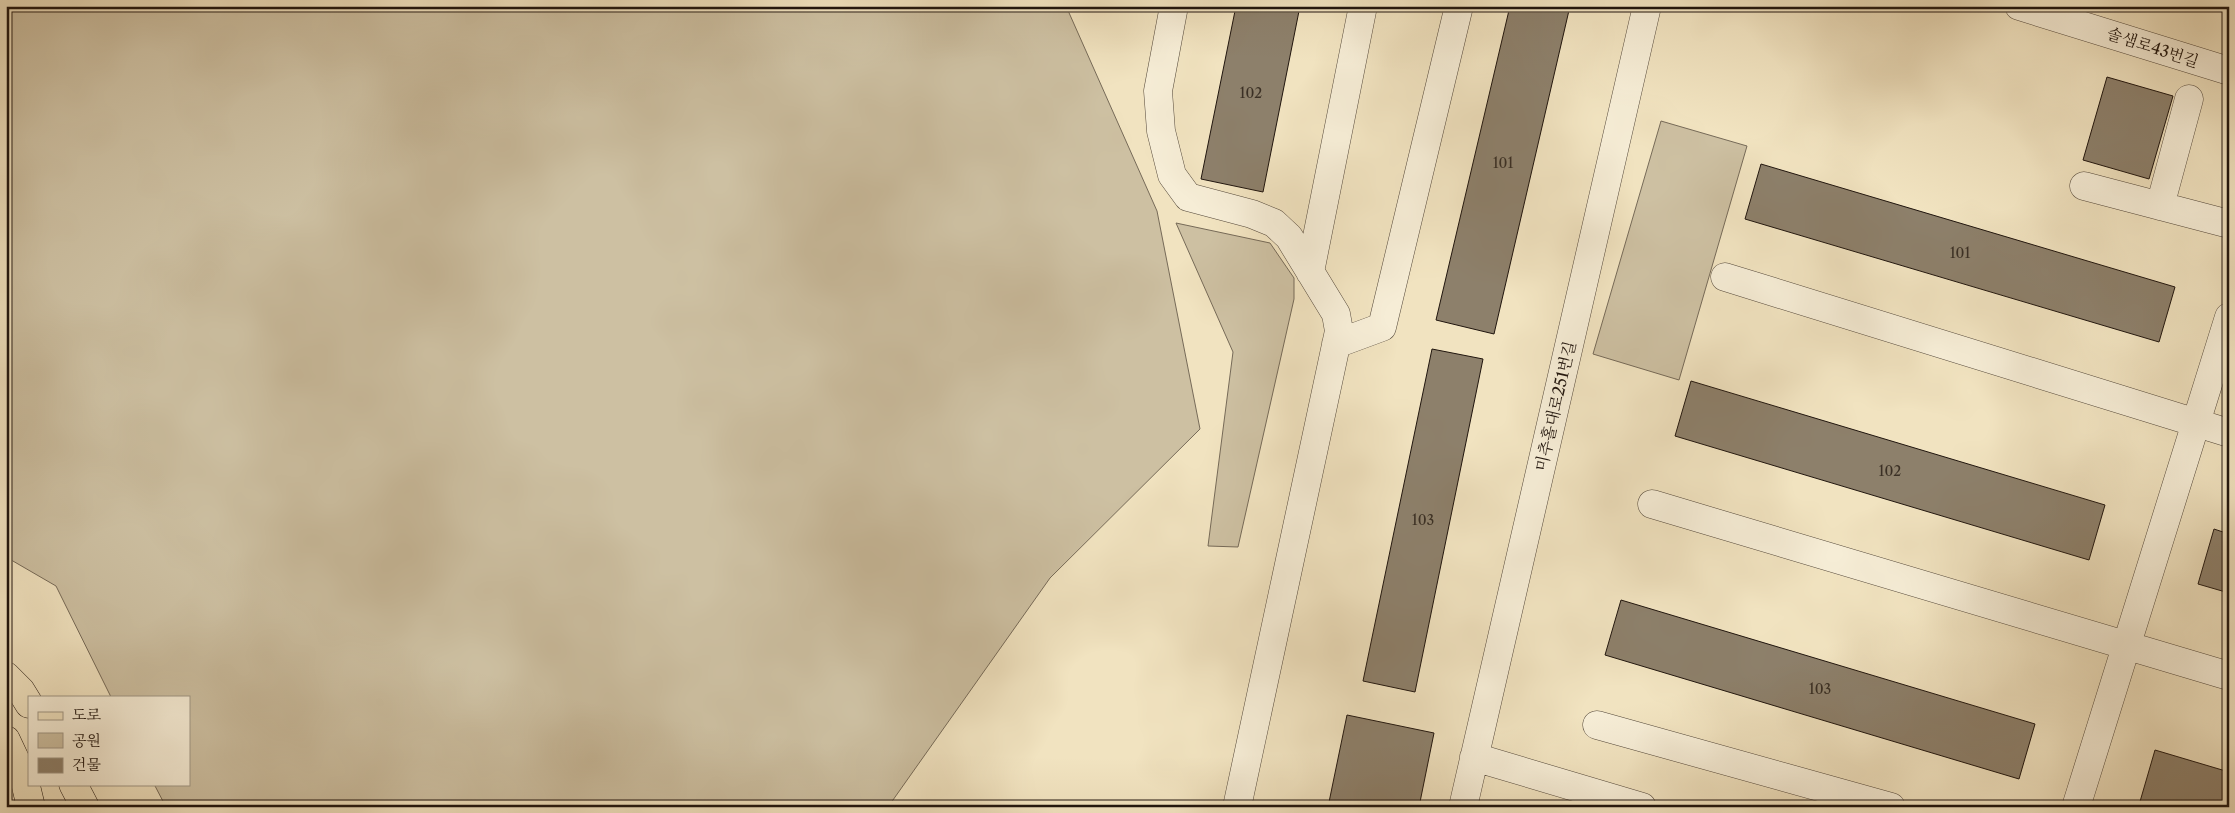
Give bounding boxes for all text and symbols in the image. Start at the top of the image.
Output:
street label: 솔샘로43번길 [2105,23,2201,71]
house number: 102 [1240,84,1262,102]
house number: 101 [1493,154,1513,172]
house number: 101 [1950,244,1970,262]
street label: 미추홀대로251번길 [1530,339,1580,473]
house number: 102 [1879,462,1901,480]
house number: 103 [1412,511,1434,529]
house number: 103 [1809,680,1831,698]
legend [28,696,190,786]
text: 도로 [72,705,101,724]
text: 공원 [72,731,101,750]
text: 건물 [72,755,101,774]

